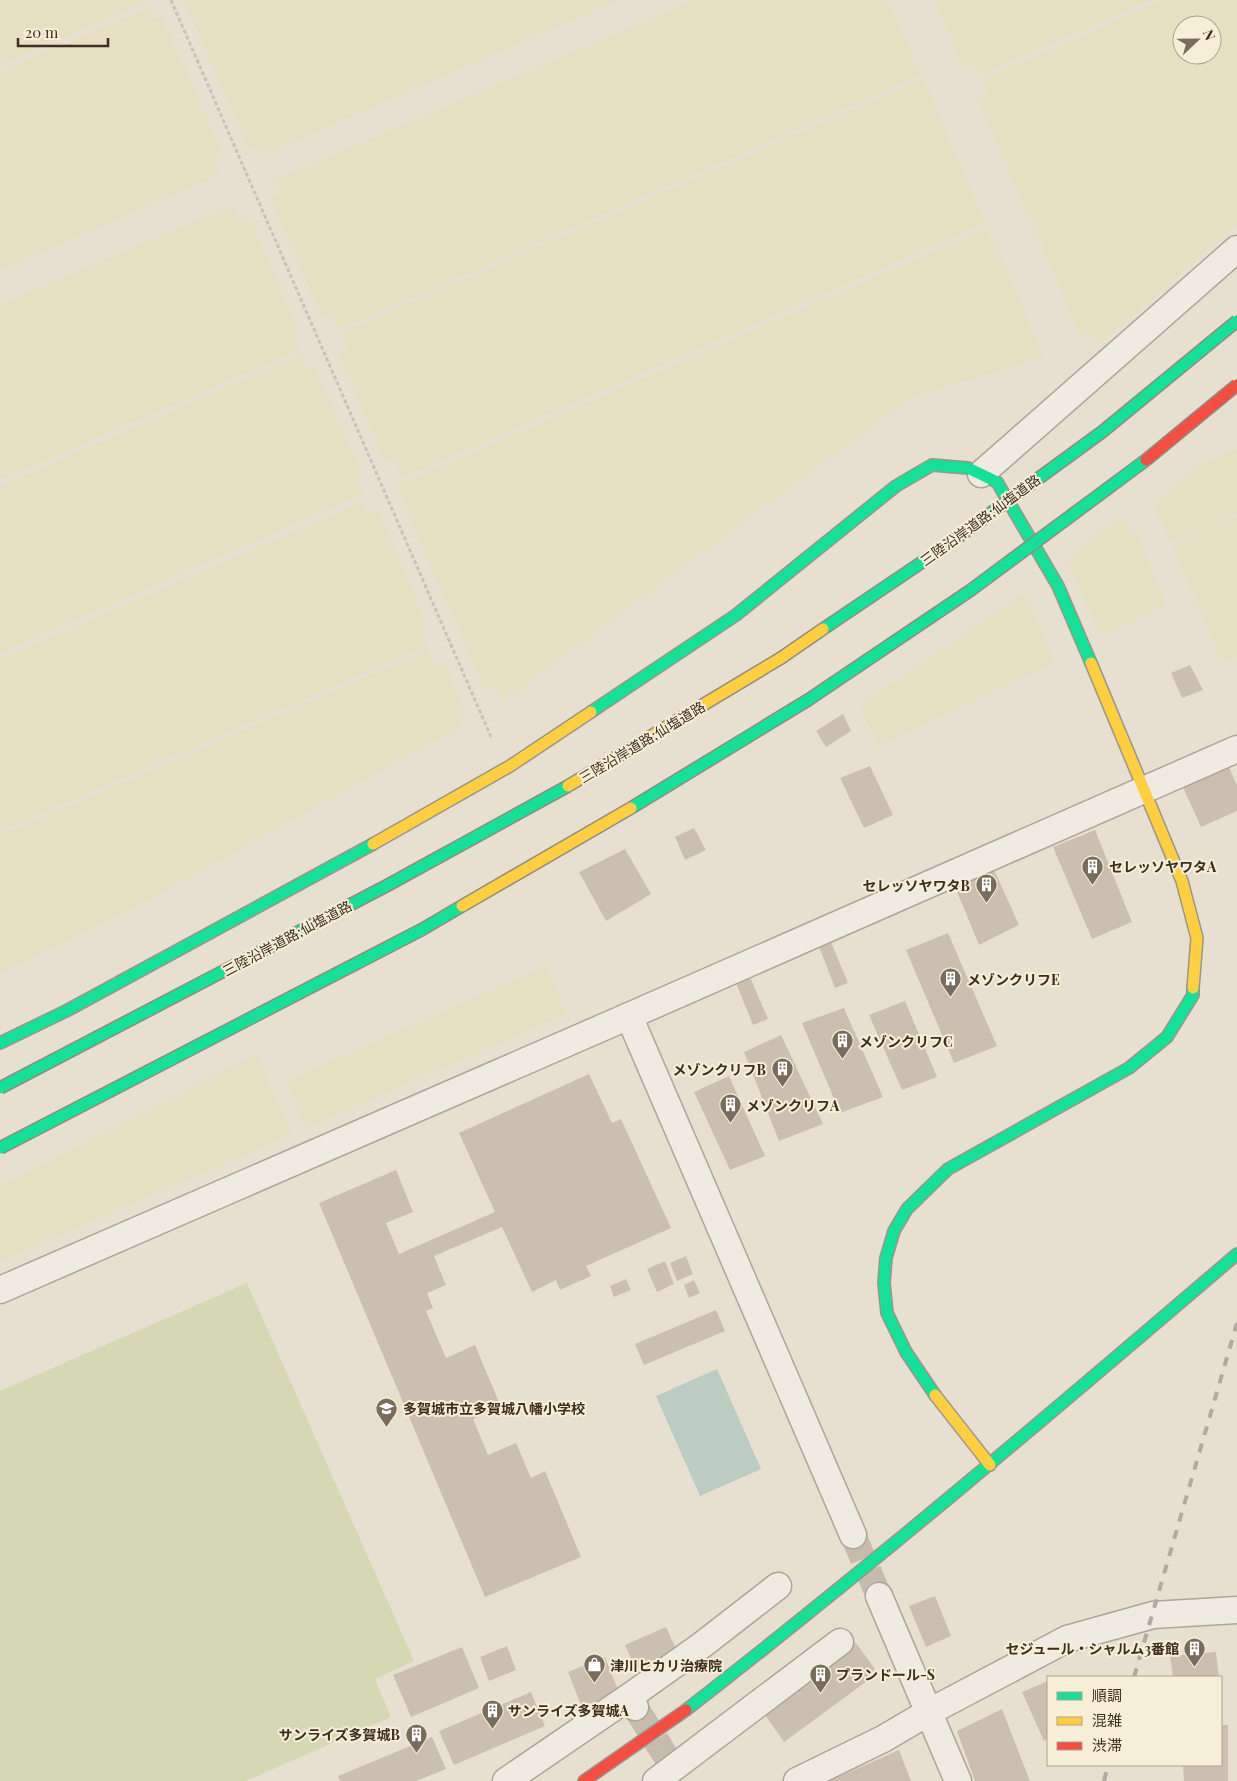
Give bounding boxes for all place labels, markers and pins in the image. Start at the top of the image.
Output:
building icon: セレッソヤワタA [1081,854,1105,885]
place label: セレッソヤワタA [1109,857,1217,876]
building icon: セレッソヤワタB [974,873,998,904]
place label: セレッソヤワタB [863,876,970,895]
building icon: メゾンクリフE [939,967,963,998]
place label: メゾンクリフE [967,970,1060,989]
building icon: メゾンクリフC [831,1029,855,1060]
place label: メゾンクリフC [859,1032,953,1051]
building icon: メゾンクリフB [770,1057,794,1088]
place label: メゾンクリフB [673,1060,766,1079]
building icon: メゾンクリフA [718,1093,742,1124]
place label: メゾンクリフA [746,1096,840,1115]
school or university icon: 多賀城市立多賀城八幡小学校 [375,1396,399,1427]
place label: 多賀城市立多賀城八幡小学校 [403,1399,585,1418]
building icon: セジュール・シャルム3番館 [1183,1636,1207,1667]
place label: セジュール・シャルム3番館 [1005,1639,1179,1658]
shop icon: 津川ヒカリ治療院 [582,1653,606,1684]
place label: 津川ヒカリ治療院 [610,1656,722,1675]
building icon: プランドール-S [808,1662,832,1693]
place label: プランドール-S [836,1665,935,1684]
building icon: サンライズ多賀城A [480,1698,504,1729]
place label: サンライズ多賀城A [508,1701,630,1720]
building icon: サンライズ多賀城B [404,1722,428,1753]
place label: サンライズ多賀城B [279,1725,400,1744]

